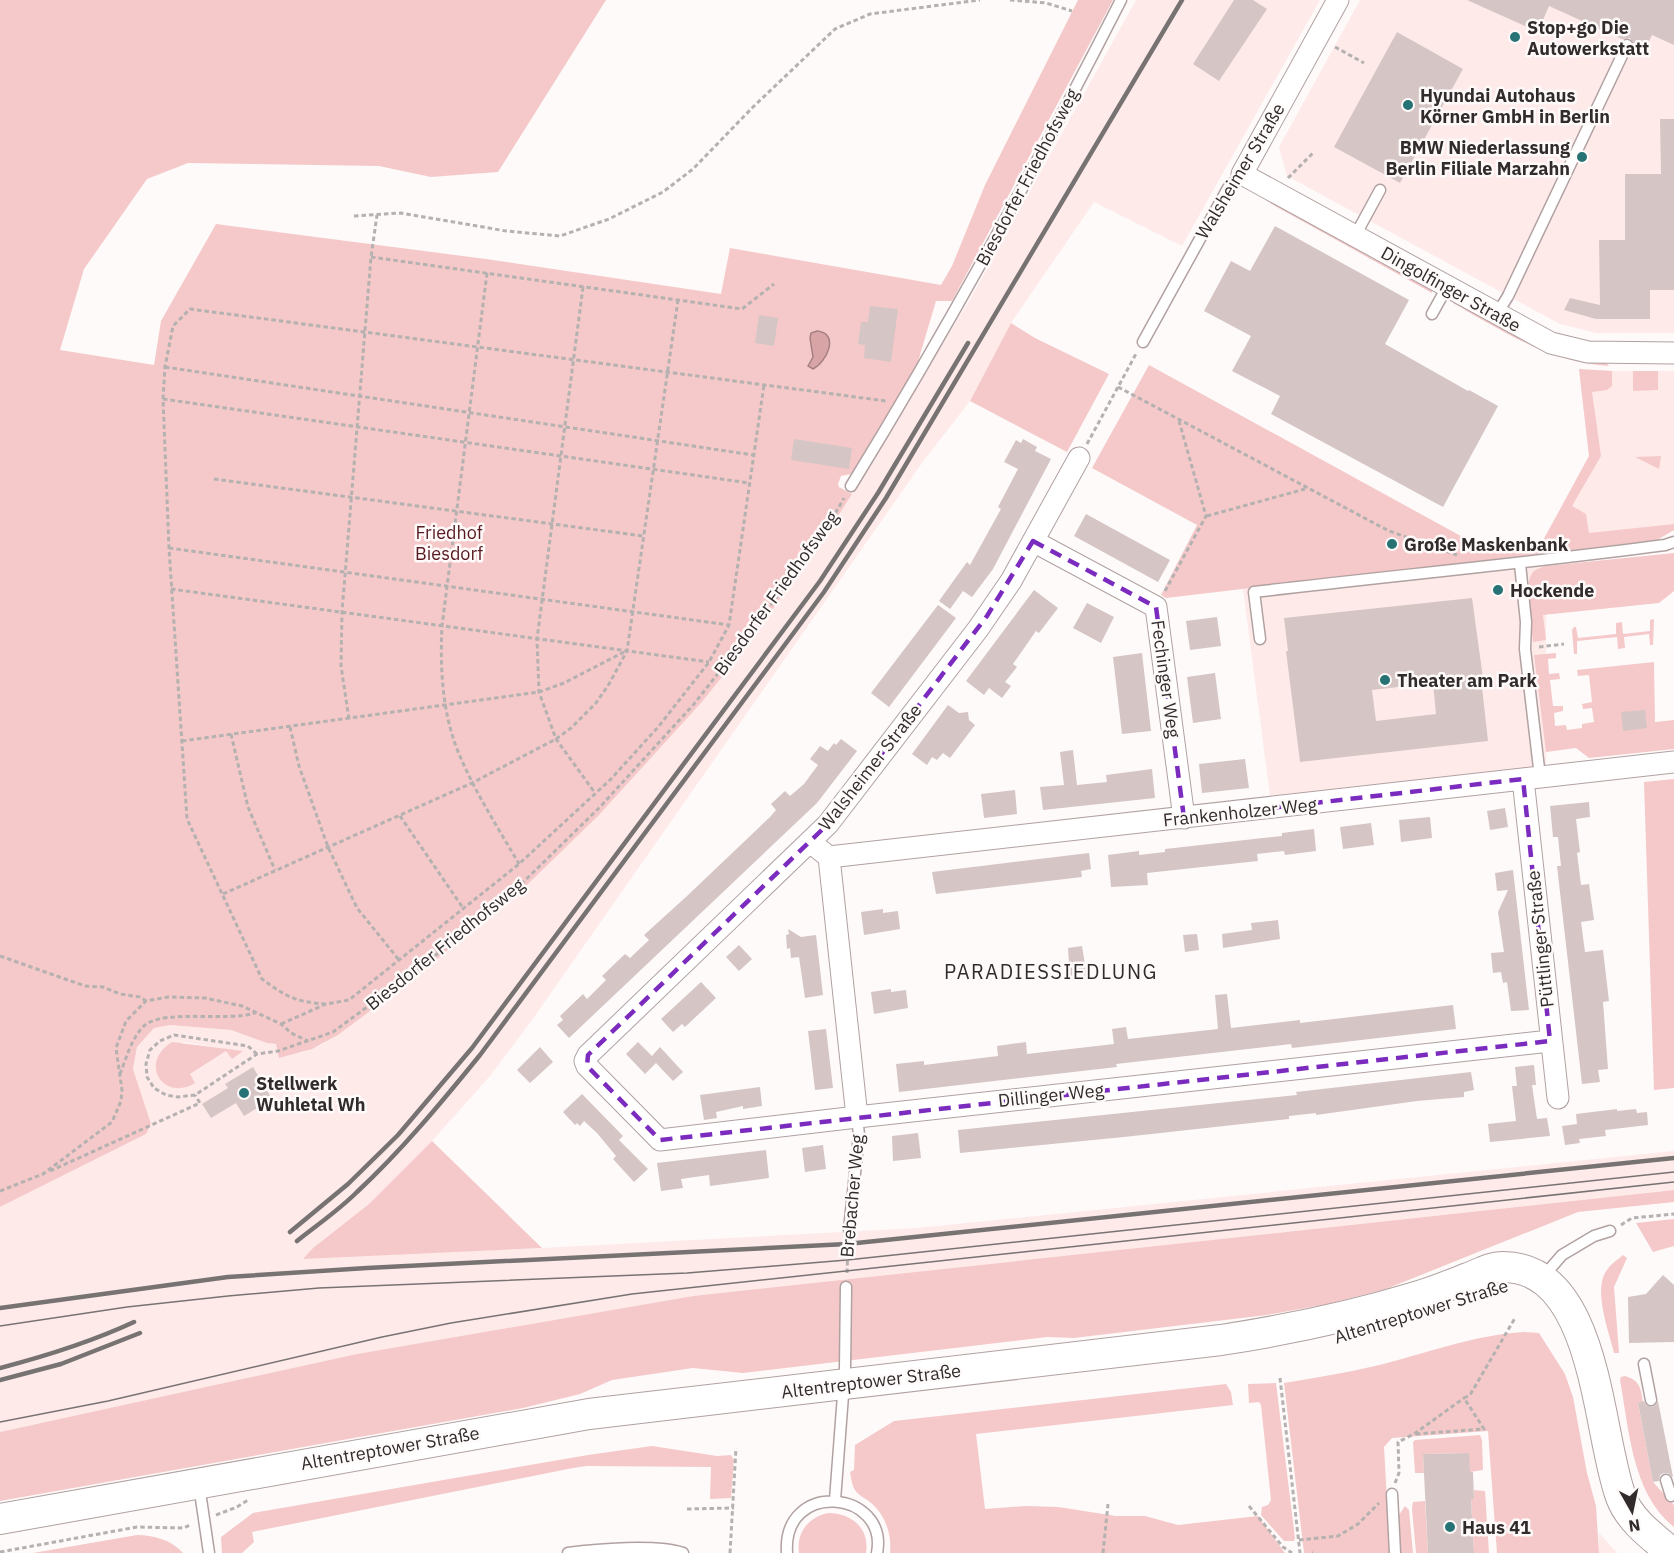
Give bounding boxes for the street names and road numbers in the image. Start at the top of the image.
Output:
street label: Biesdorfer Friedhofsweg [970,84,1084,270]
street label: Walsheimer Straße [1190,99,1290,243]
street label: Dingolfinger Straße [1377,241,1525,337]
street label: Biesdorfer Friedhofsweg [709,506,844,680]
street label: Fechinger Weg [1146,619,1186,740]
street label: Walsheimer Straße [813,699,927,835]
street label: Frankenholzer Weg [1162,792,1319,832]
street label: Püttlinger Straße [1521,869,1559,1009]
street label: Biesdorfer Friedhofsweg [361,873,529,1015]
street label: Dillinger Weg [997,1078,1106,1112]
street label: Brebacher Weg [835,1133,869,1258]
street label: Altentreptower Straße [1331,1274,1511,1348]
street label: Altentreptower Straße [780,1359,962,1403]
street label: Altentreptower Straße [299,1421,481,1475]

